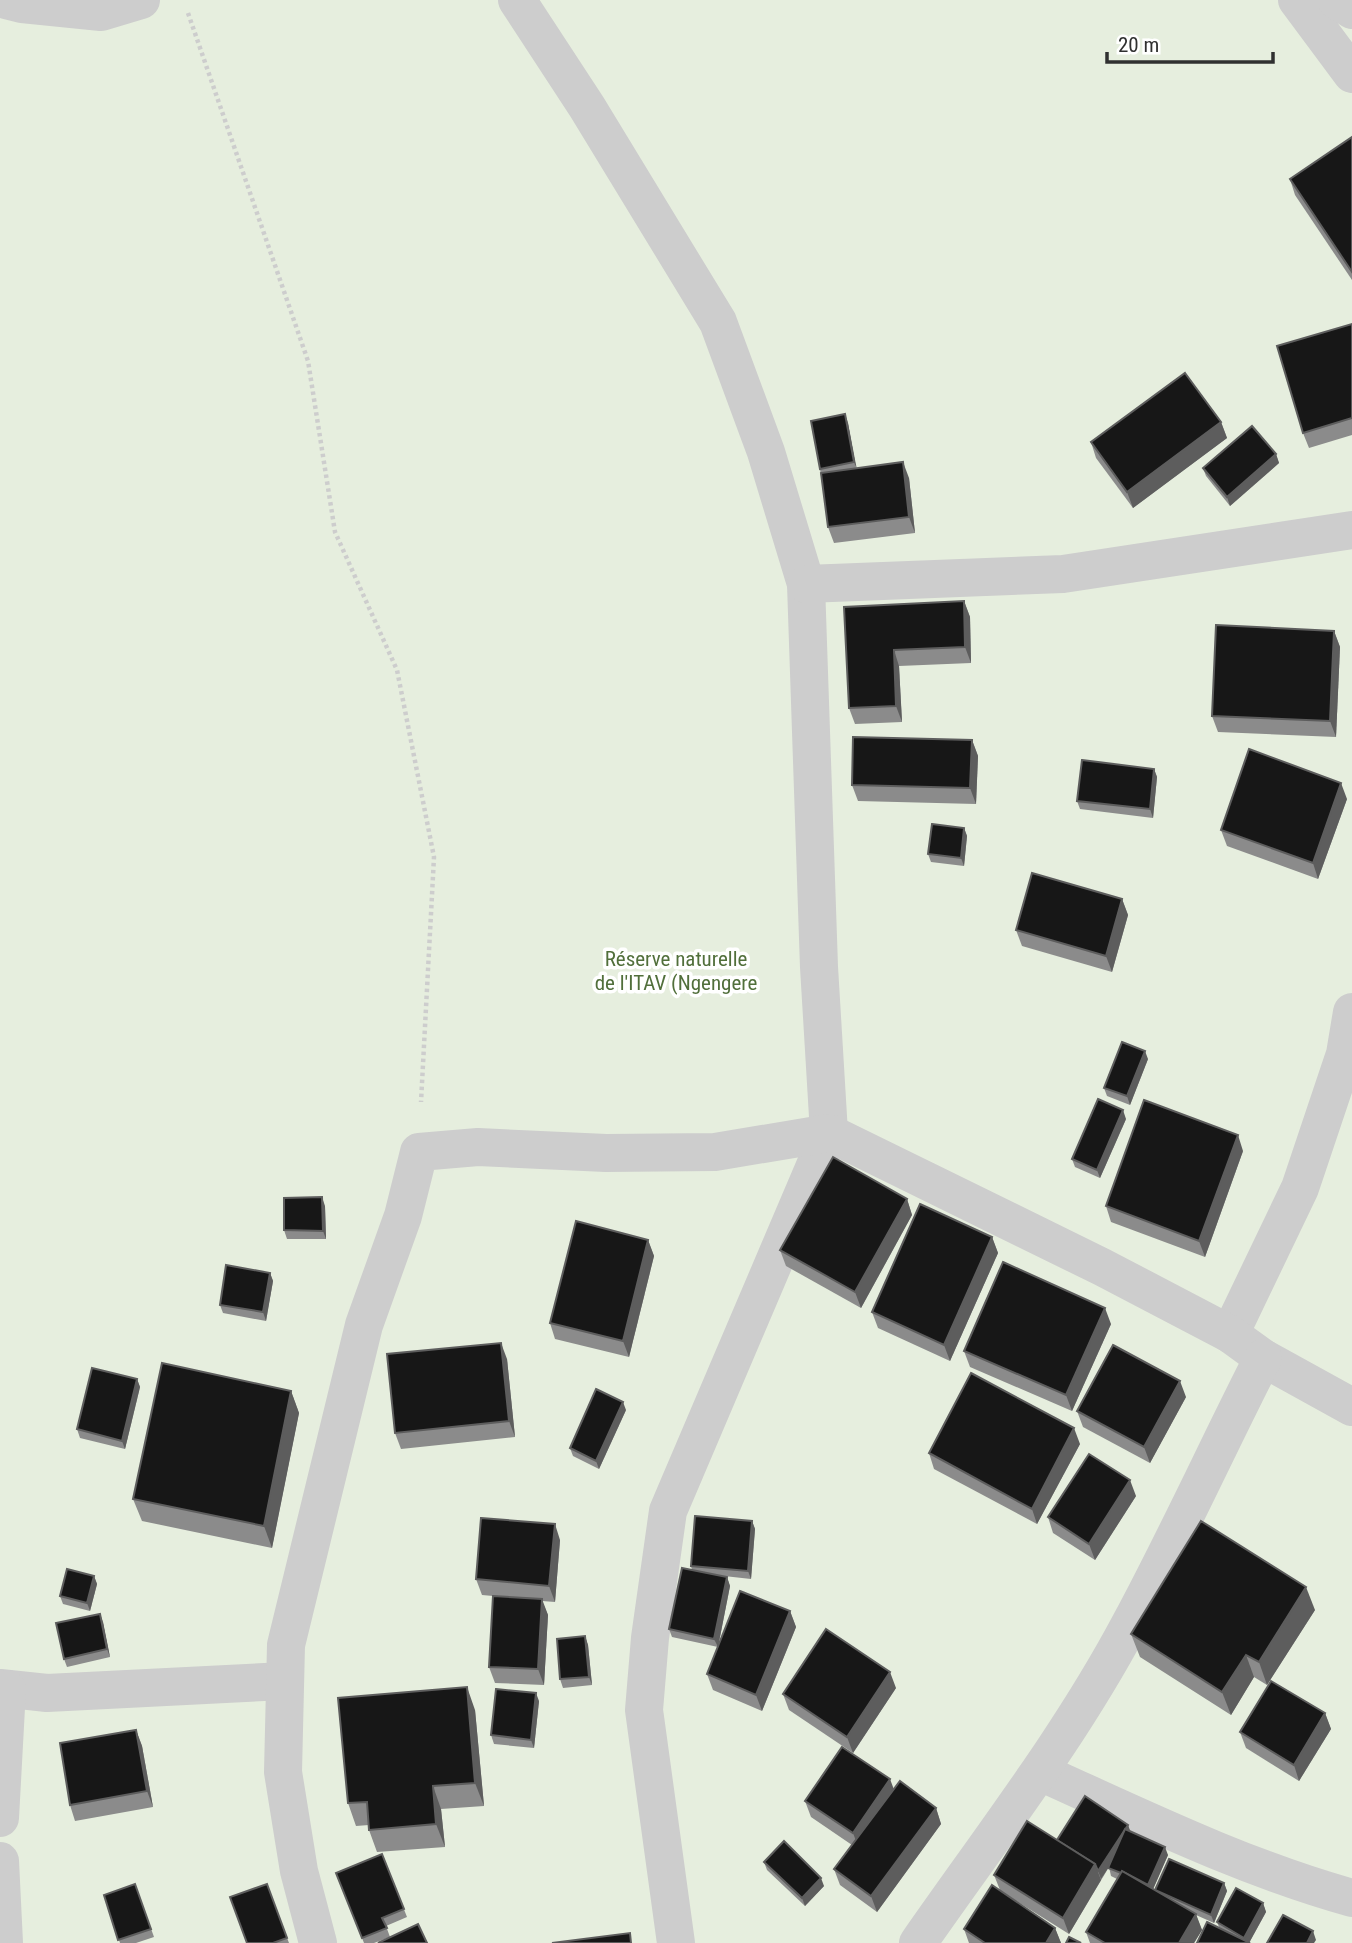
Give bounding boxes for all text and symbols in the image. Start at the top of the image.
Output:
scale bar [1107,21,1273,65]
text: 20 m [1118,33,1159,57]
park label: Réserve naturelle de l'ITAV (Ngengere [595,947,757,995]

